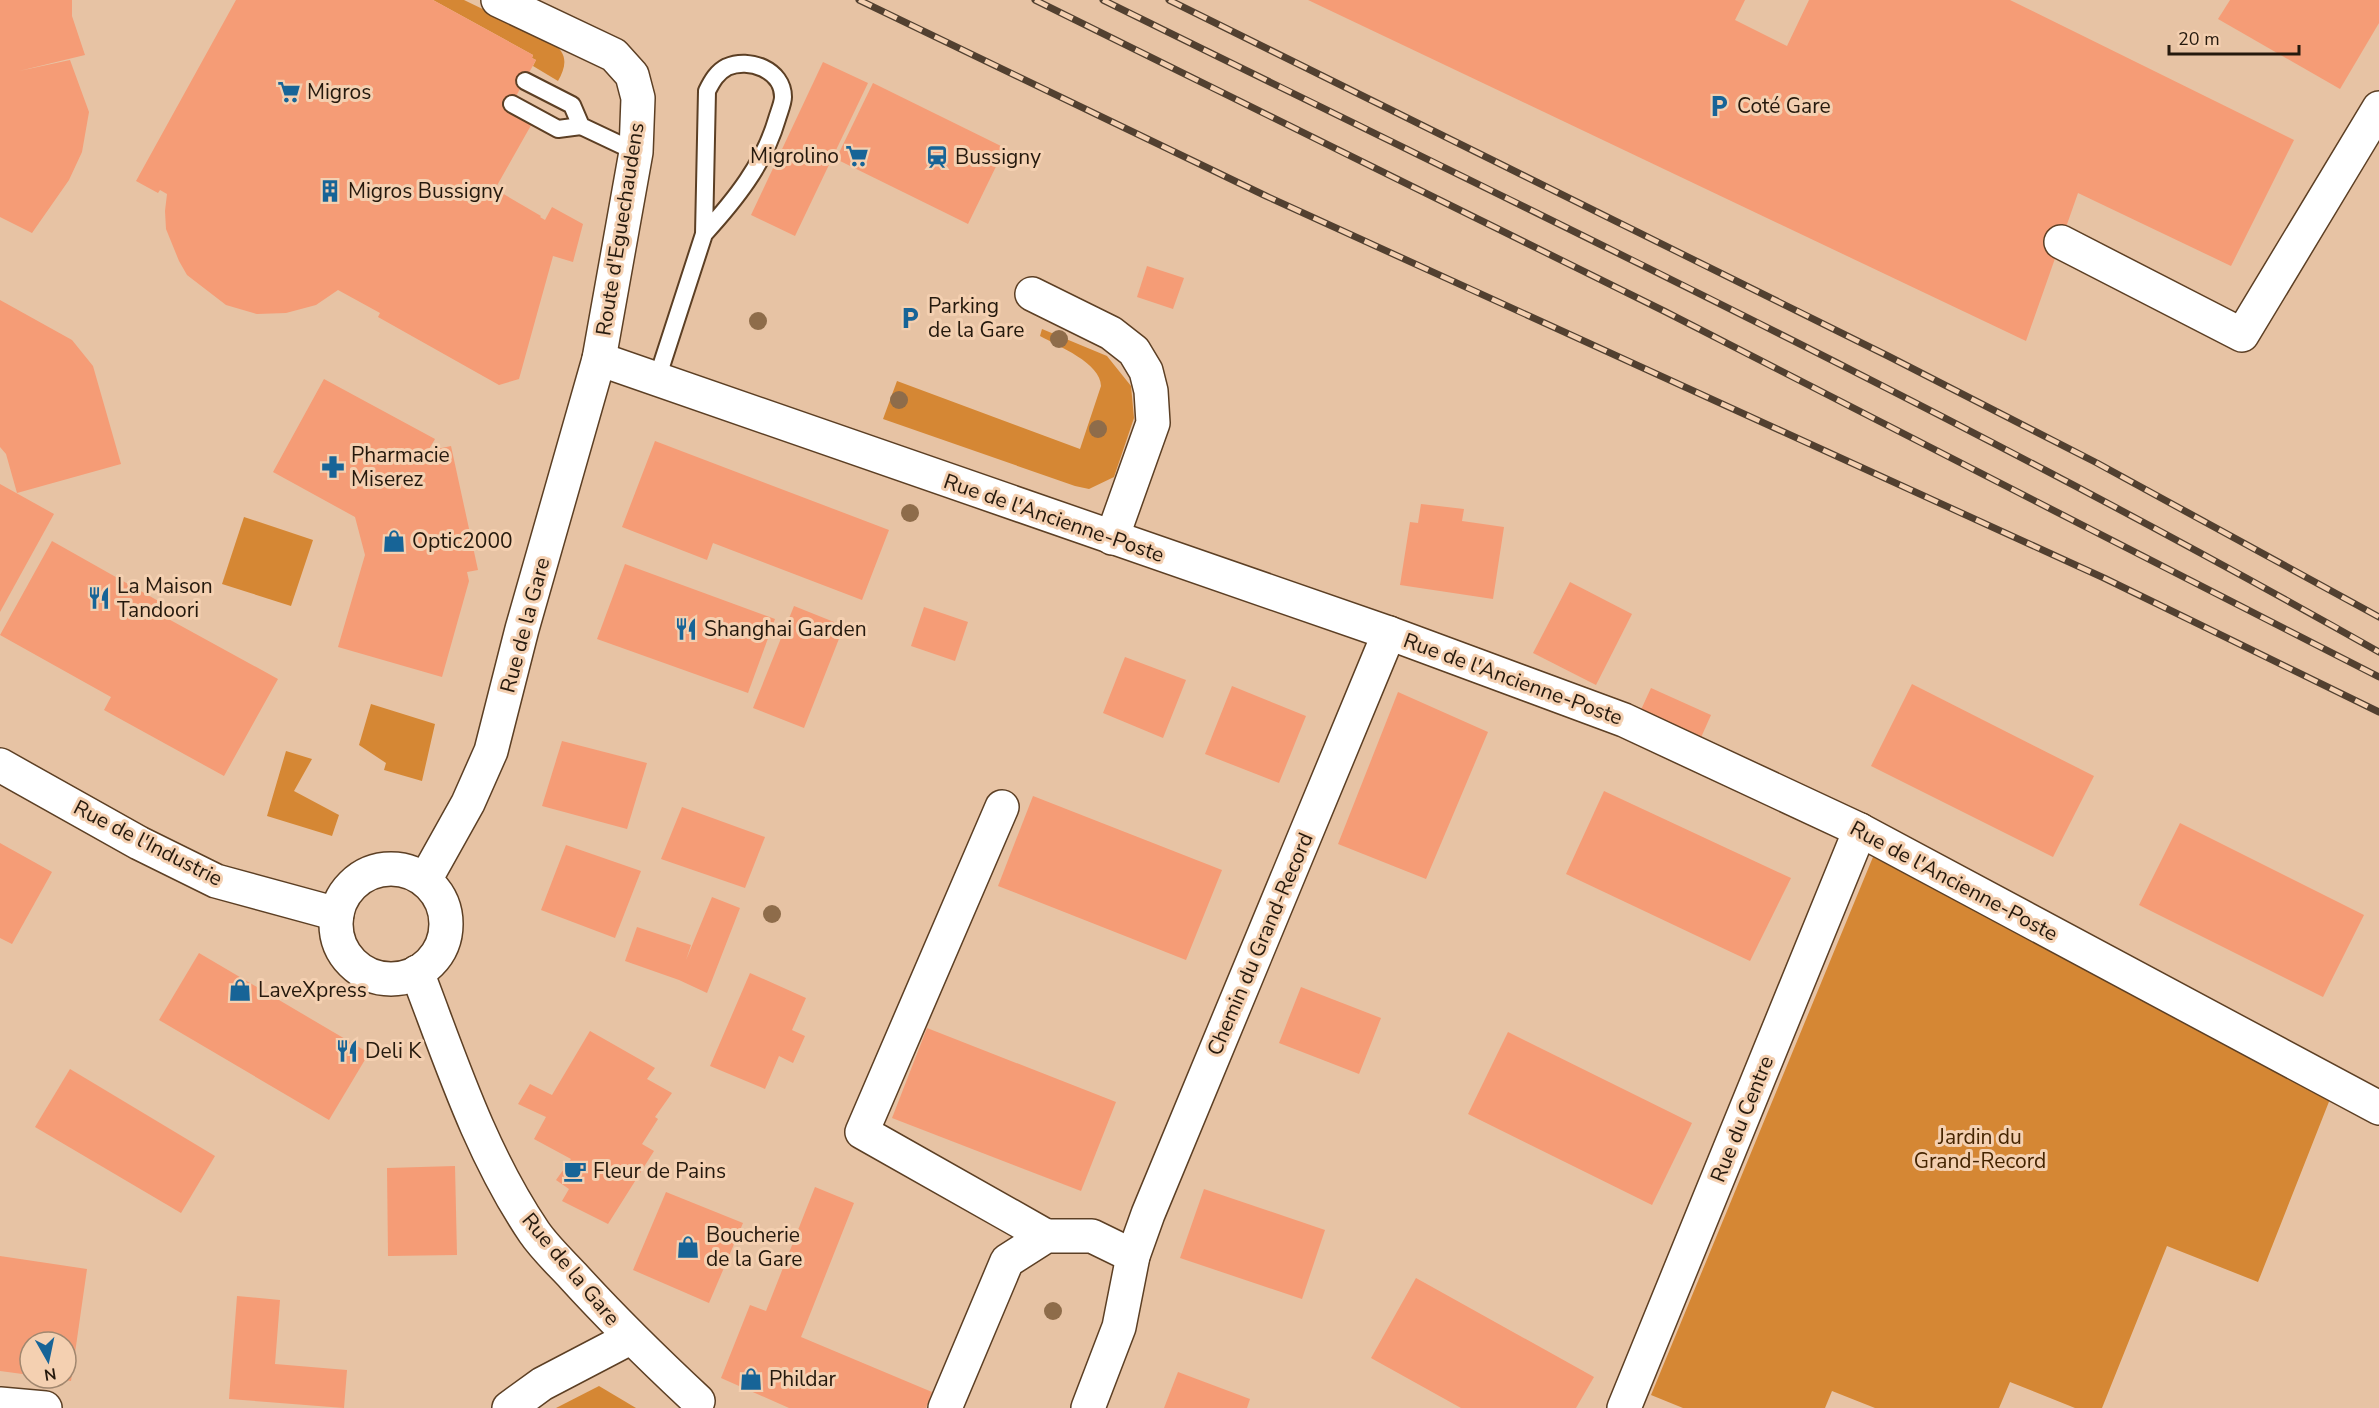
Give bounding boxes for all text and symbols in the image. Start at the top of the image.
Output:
scale bar [2169,18,2300,56]
text: 20 m [2178,27,2220,51]
place label: Migros [307,78,371,106]
supermarket icon: Migros [276,79,302,105]
place label: Coté Gare [1737,92,1831,120]
parking icon: Coté Gare [1706,93,1732,119]
street label: Route d'Eguechaudens [589,120,651,338]
place label: Migrolino [750,142,839,170]
supermarket icon: Migrolino [844,143,870,169]
place label: Bussigny [955,143,1041,171]
station icon: Bussigny [924,144,950,170]
place label: Migros Bussigny [348,177,504,205]
building icon: Migros Bussigny [317,178,343,204]
place label: Parking de la Gare [928,292,1025,344]
parking icon: Parking de la Gare [897,305,923,331]
place label: Pharmacie Miserez [351,441,450,493]
pharmacy icon: Pharmacie Miserez [320,454,346,480]
street label: Rue de l'Ancienne-Poste [940,467,1168,569]
place label: Optic2000 [412,527,513,555]
shop icon: Optic2000 [381,528,407,554]
street label: Rue de la Gare [494,554,556,696]
place label: La Maison Tandoori [117,572,213,624]
restaurant icon: La Maison Tandoori [86,585,112,611]
place label: Shanghai Garden [704,615,867,643]
restaurant icon: Shanghai Garden [673,616,699,642]
street label: Rue de l'Ancienne-Poste [1399,626,1627,732]
street label: Rue de l'Industrie [69,793,227,893]
street label: Rue de l'Ancienne-Poste [1845,814,2063,948]
street label: Chemin du Grand-Record [1200,828,1320,1060]
place label: LaveXpress [258,976,367,1004]
shop icon: LaveXpress [227,977,253,1003]
place label: Deli K [365,1037,422,1065]
restaurant icon: Deli K [334,1038,360,1064]
street label: Rue du Centre [1704,1052,1780,1186]
park label: Jardin du Grand-Record [1914,1123,2046,1175]
place label: Fleur de Pains [593,1157,726,1185]
cafe icon: Fleur de Pains [562,1158,588,1184]
street label: Rue de la Gare [516,1207,626,1331]
place label: Boucherie de la Gare [706,1221,803,1273]
shop icon: Boucherie de la Gare [675,1234,701,1260]
north arrow [18,1330,78,1390]
text: N [43,1362,58,1386]
place label: Phildar [769,1365,837,1393]
shop icon: Phildar [738,1366,764,1392]

